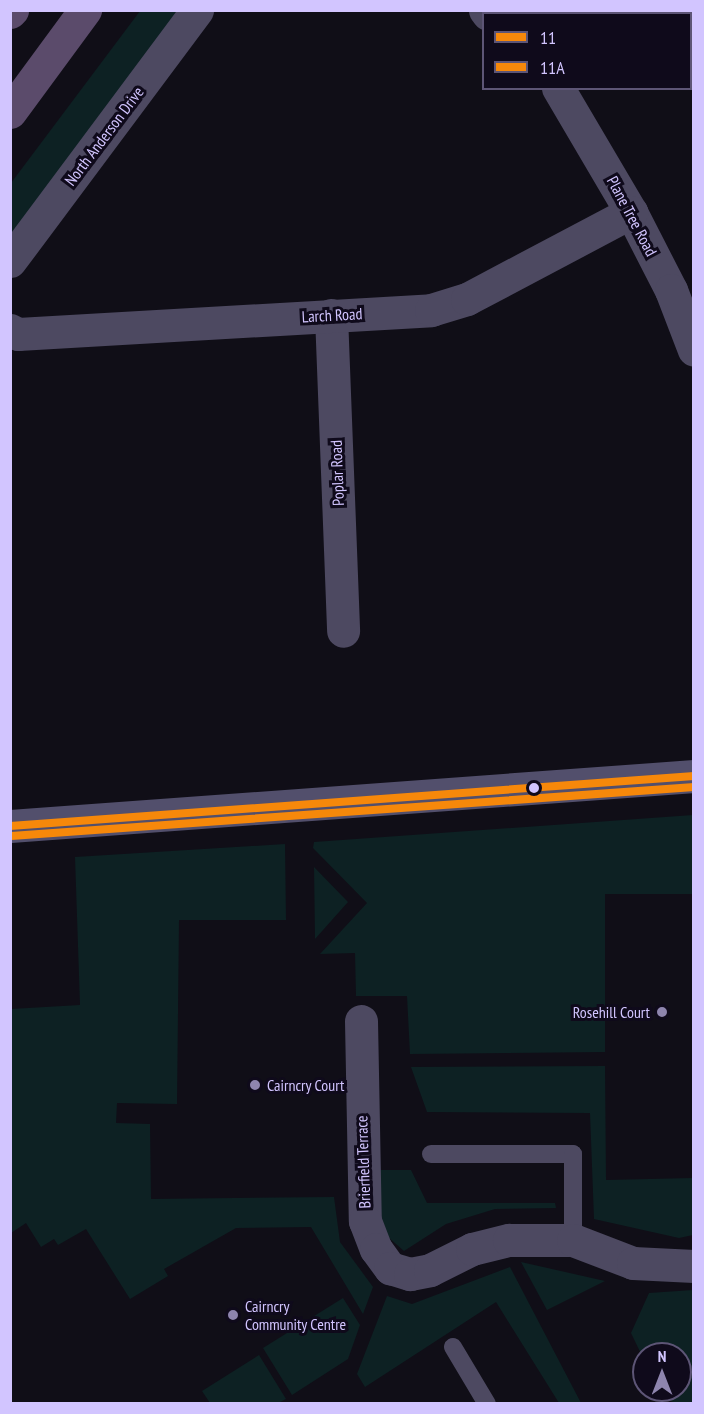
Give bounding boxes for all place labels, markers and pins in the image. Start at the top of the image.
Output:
unlabelled marker [528,782,540,794]
place label: Rosehill Court [573,1002,650,1022]
marker: Rosehill Court [655,1005,669,1019]
place label: Cairncry Court [267,1075,345,1095]
marker: Cairncry Court [248,1078,262,1092]
place label: Cairncry Community Centre [245,1296,347,1334]
marker: Cairncry Community Centre [226,1308,240,1322]

